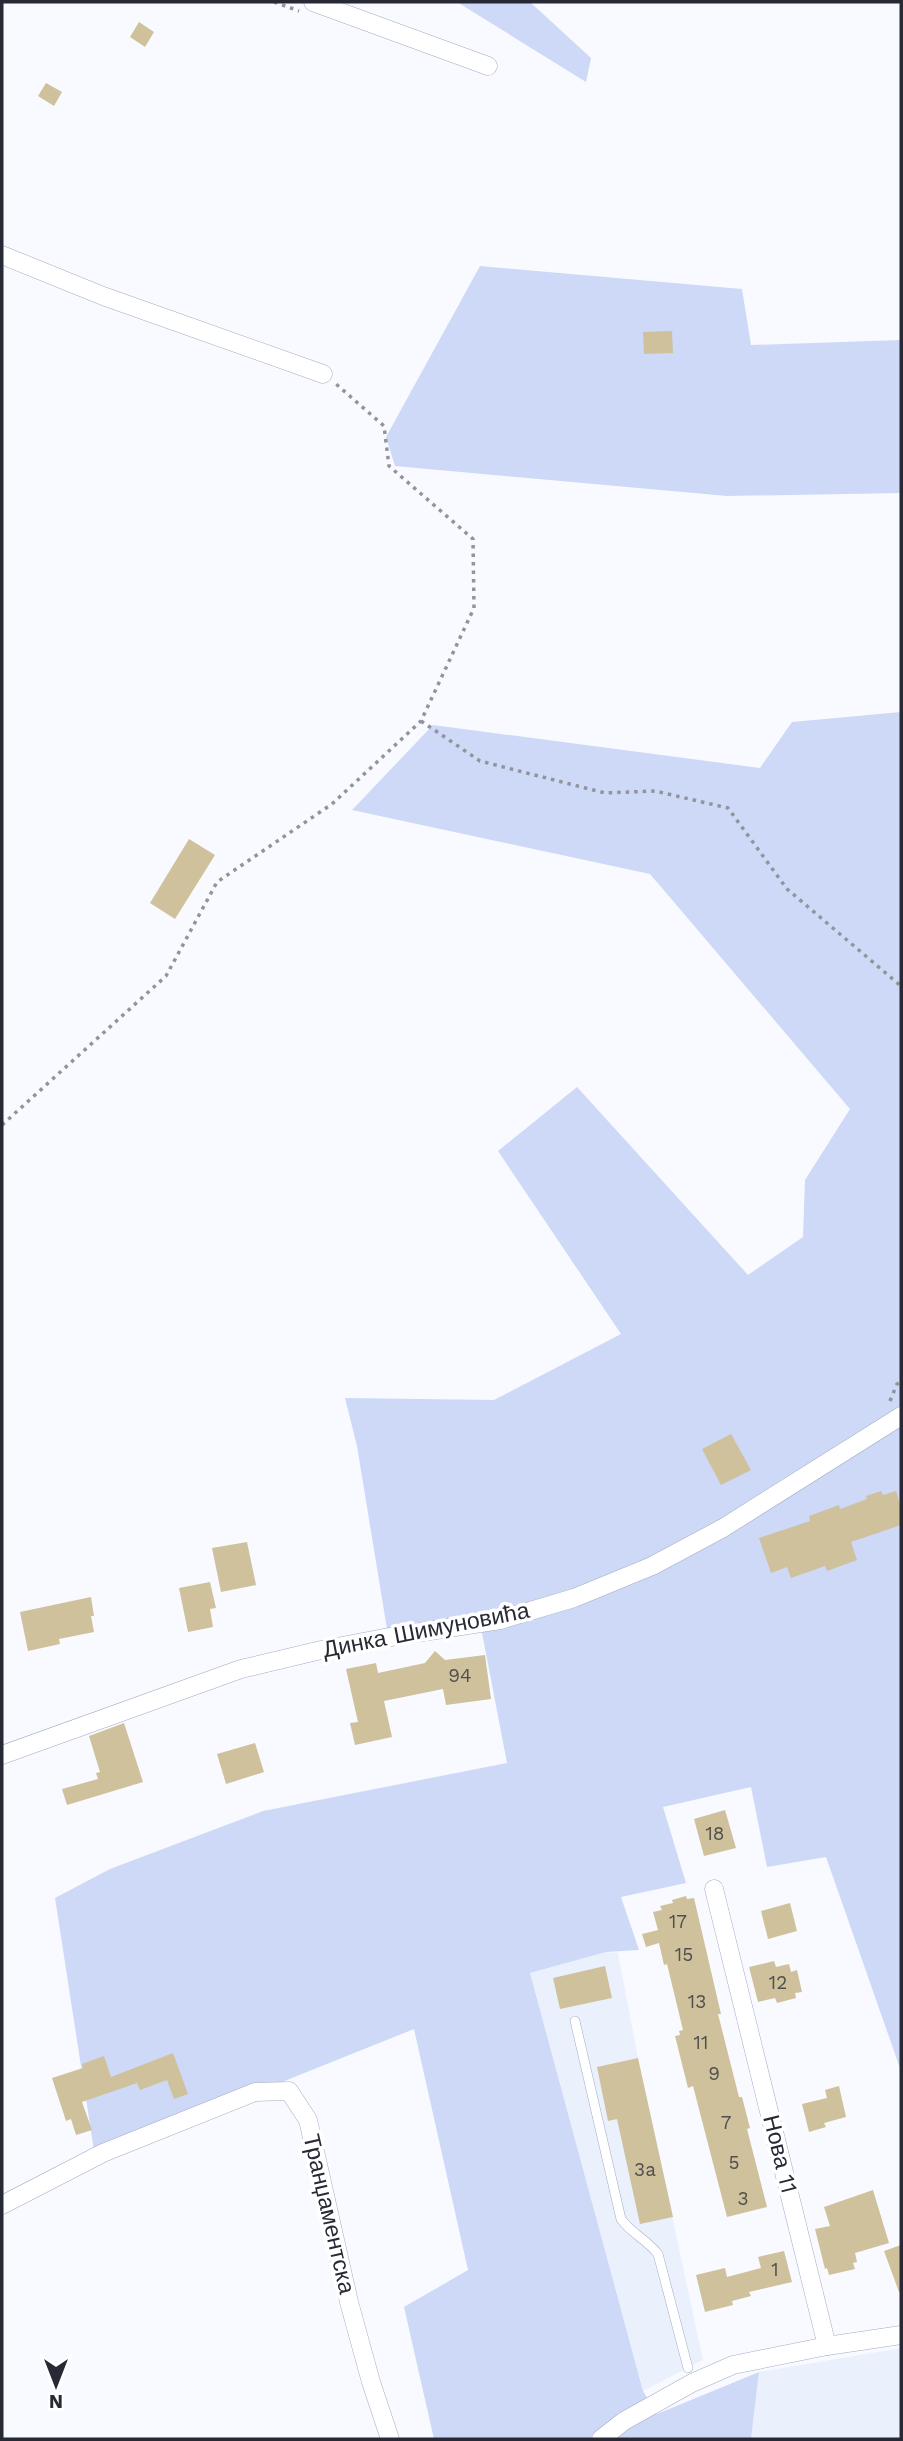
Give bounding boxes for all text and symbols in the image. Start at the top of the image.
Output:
street label: Динка Шимуновића [320,1597,532,1663]
house number: 94 [448,1664,472,1687]
house number: 18 [705,1822,725,1845]
house number: 17 [669,1910,687,1933]
house number: 15 [675,1943,693,1966]
house number: 12 [769,1971,787,1994]
house number: 13 [688,1990,706,2013]
house number: 11 [694,2031,708,2054]
house number: 9 [708,2062,720,2085]
house number: 7 [721,2111,731,2134]
street label: Нова 11 [757,2112,803,2196]
street label: Транџаментска [298,2132,361,2297]
house number: 5 [728,2151,740,2174]
house number: 3a [634,2158,656,2181]
house number: 3 [737,2187,749,2210]
house number: 1 [771,2258,779,2281]
north arrow [21,2350,91,2420]
text: N [49,2390,63,2413]

